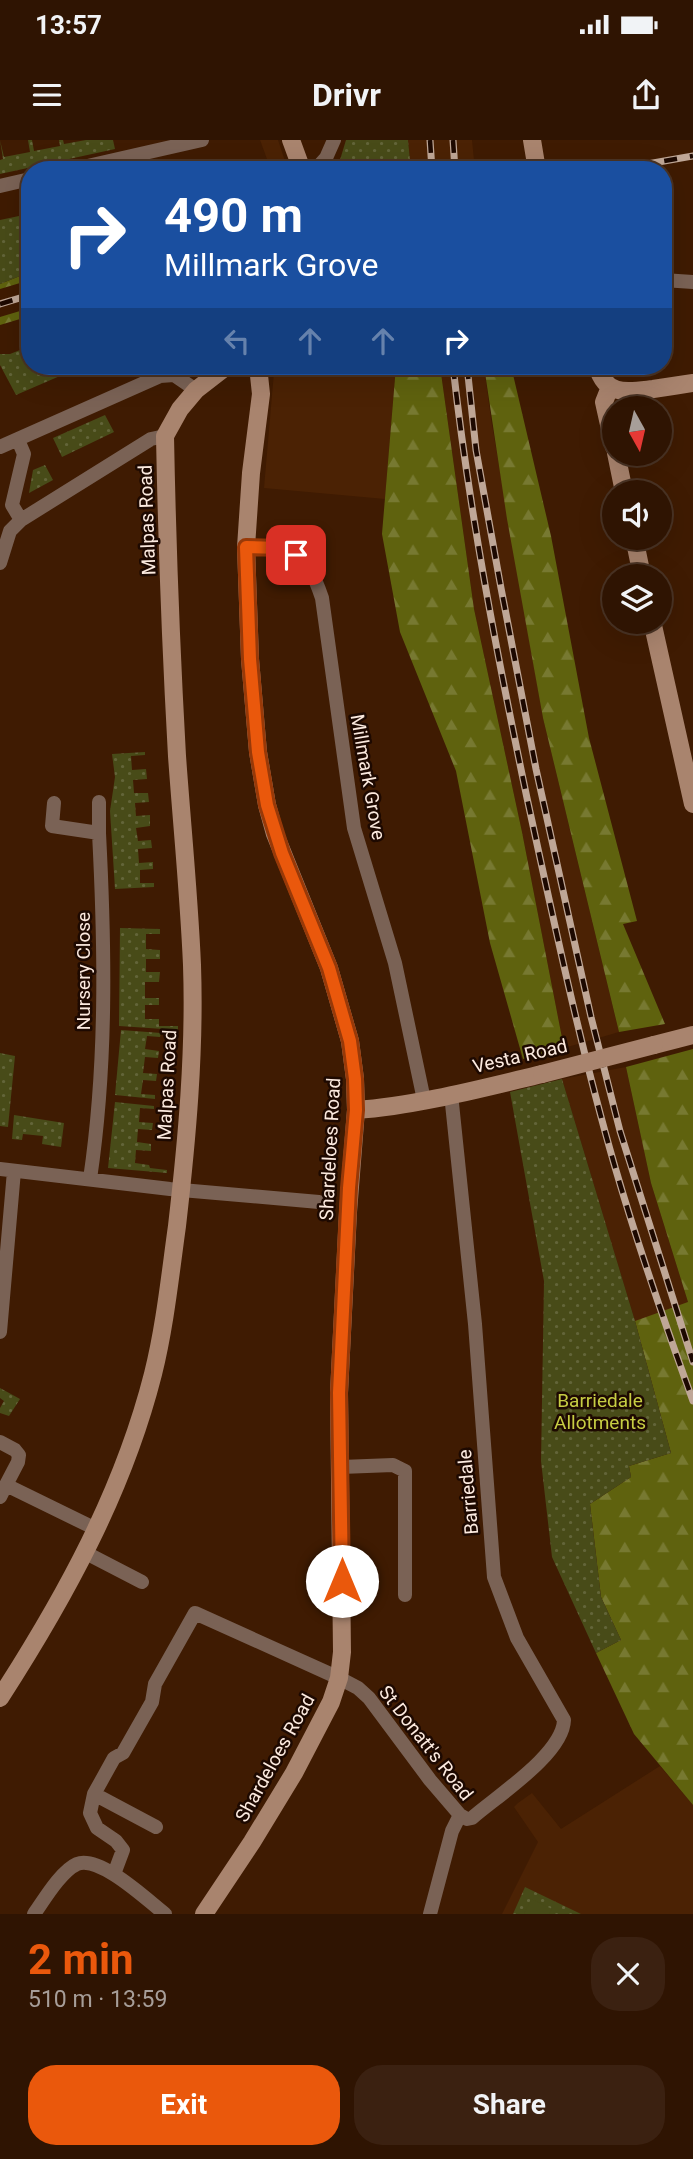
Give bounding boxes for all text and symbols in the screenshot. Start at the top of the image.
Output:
text: 13:57 [35,10,102,40]
icon: menu [28,76,66,114]
text: Drivr [312,76,381,114]
icon: share [627,76,665,114]
text: 490 m [164,187,303,244]
icon: right [49,189,140,280]
text: Millmark Grove [164,246,378,284]
icon: left [218,322,256,360]
icon: ahead [291,322,329,360]
icon: ahead [364,322,402,360]
icon: right [437,322,475,360]
north arrow [602,396,672,466]
map controls [602,396,672,634]
street label: Malpas Road [134,464,160,576]
button: sound [602,480,672,550]
pin [266,525,326,585]
icon: arrive [277,536,315,574]
button: layers [602,564,672,634]
street label: Millmark Grove [346,712,390,842]
street label: Nursery Close [72,912,95,1030]
street label: Malpas Road [153,1029,181,1141]
street label: Vesta Road [470,1034,570,1078]
street label: Shardeloes Road [315,1077,345,1221]
park label: Barriedale Allotments [554,1389,646,1434]
street label: Barriedale [453,1448,483,1536]
position arrow [305,1544,379,1618]
street label: St Donatt's Road [374,1681,478,1805]
street label: Shardeloes Road [230,1690,320,1826]
text: 2 min [28,1935,134,1984]
button: close [591,1937,665,2011]
text: 510 m · 13:59 [28,1986,167,2013]
button: Exit [28,2065,340,2145]
button: Share [354,2065,665,2145]

